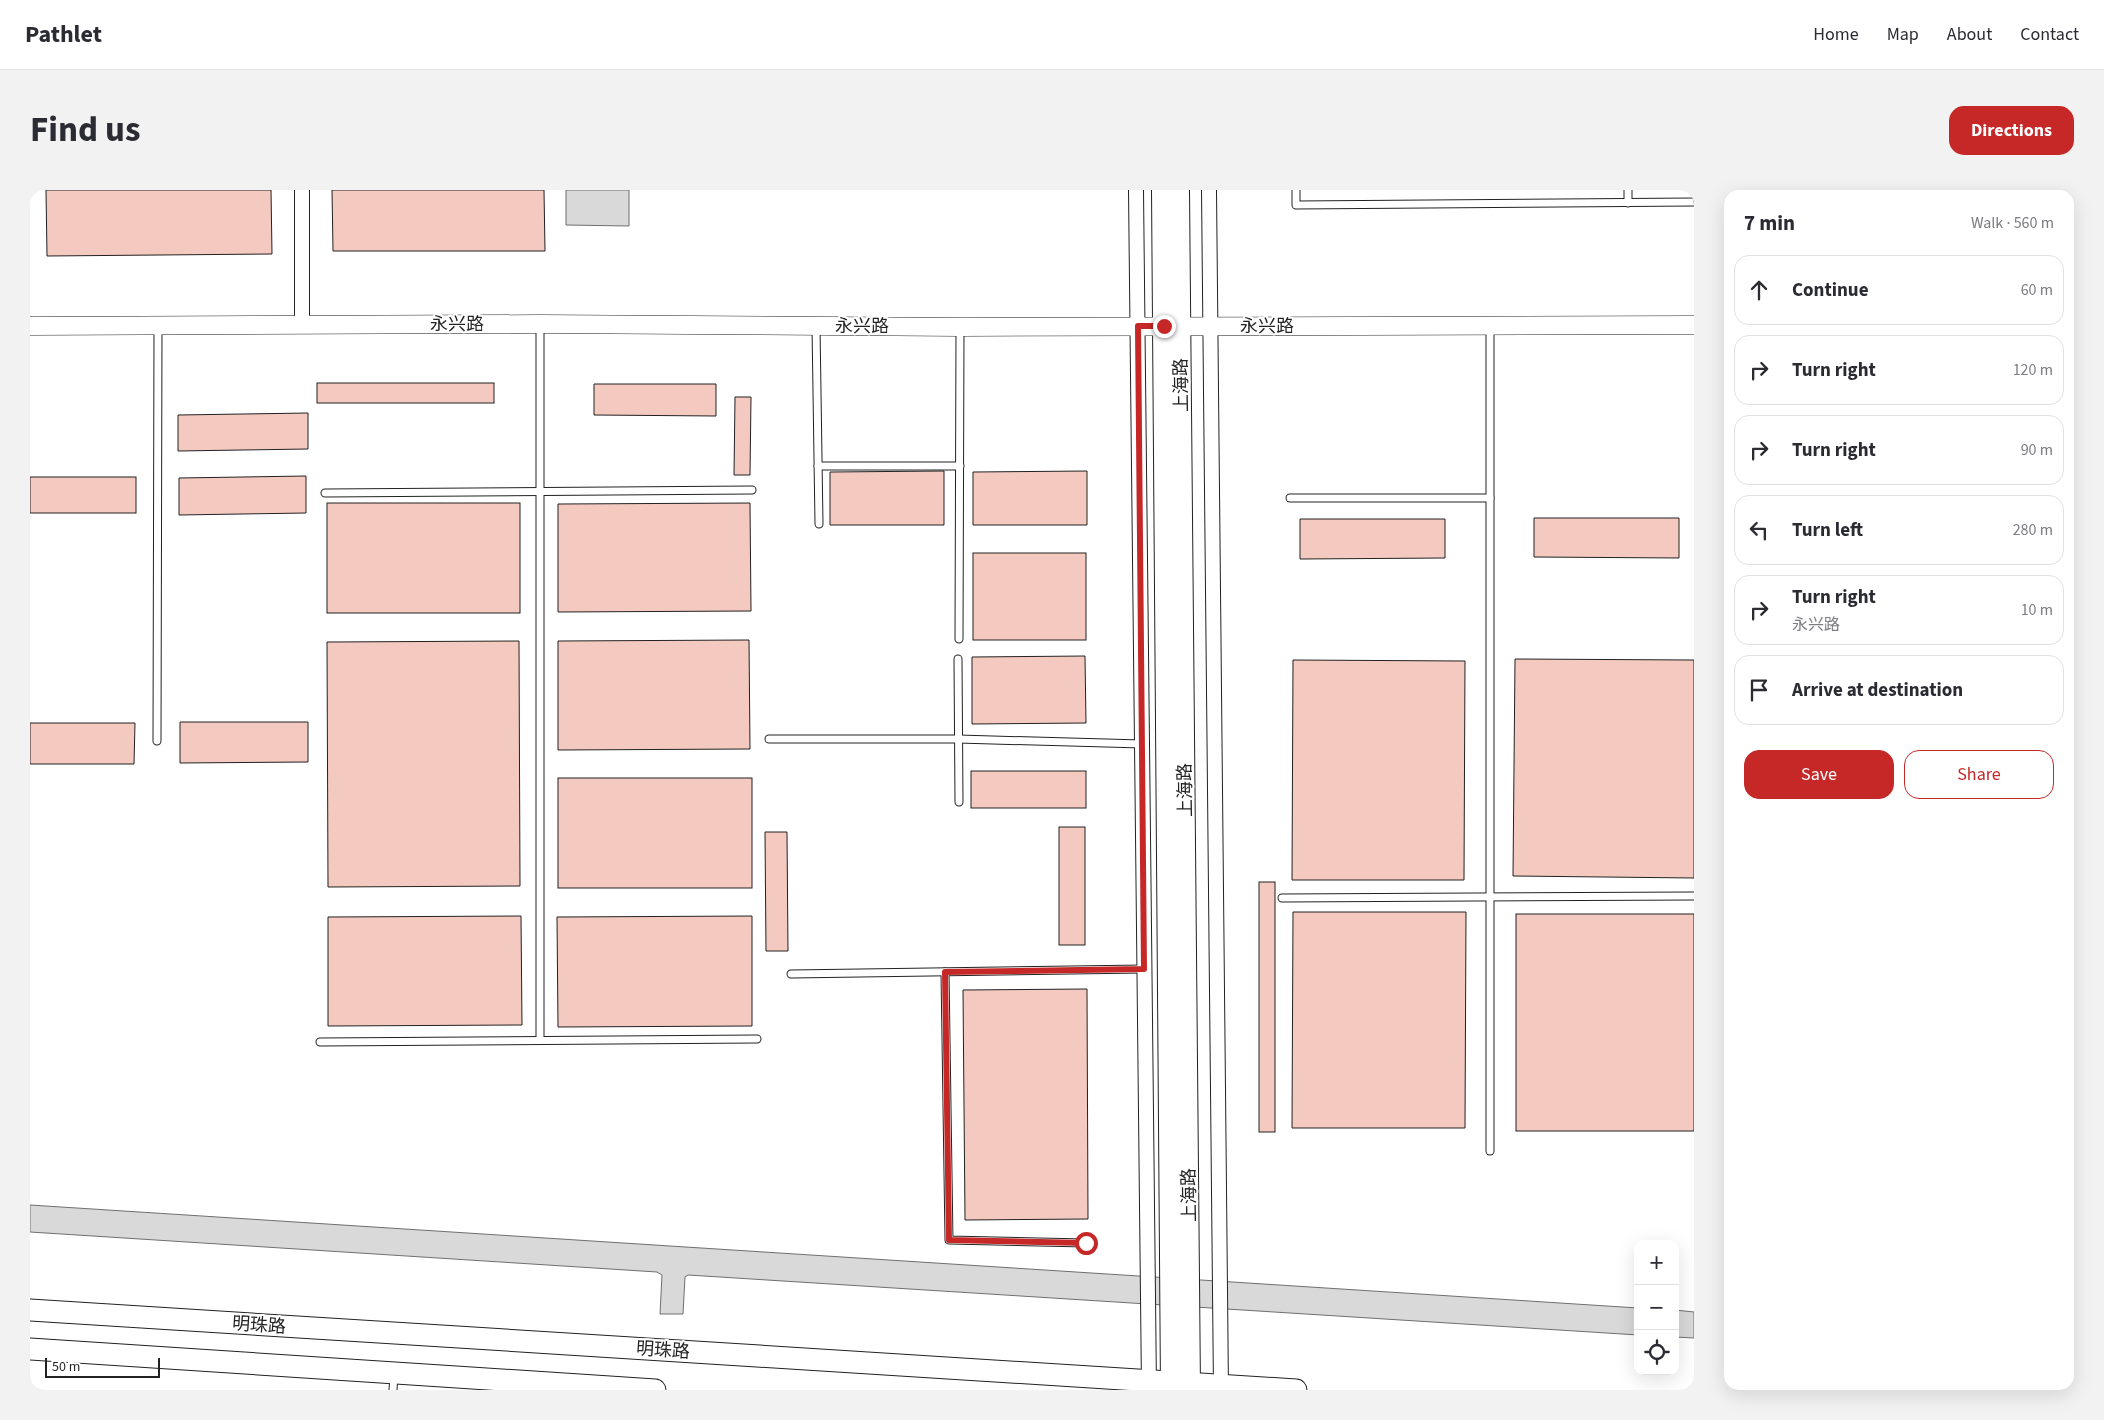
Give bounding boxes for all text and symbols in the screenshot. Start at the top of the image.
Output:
text: Pathlet [25,17,102,52]
text: Home [1813,22,1859,47]
text: Map [1887,22,1919,47]
text: About [1947,22,1992,47]
text: Contact [2020,22,2079,47]
text: Find us [30,105,140,155]
button: Directions [1949,106,2074,155]
text: 7 min [1744,208,1795,238]
text: Walk · 560 m [1971,212,2054,234]
icon: ahead [1745,276,1773,304]
text: Continue [1792,277,1869,304]
text: 60 m [2021,279,2053,301]
street label: 永兴路 [430,312,484,337]
street label: 永兴路 [835,314,889,339]
street label: 永兴路 [1240,314,1294,339]
route end [1153,315,1176,338]
icon: right [1745,356,1773,384]
text: Turn right [1792,357,1876,384]
street label: 上海路 [1169,358,1194,412]
text: 120 m [2013,359,2053,381]
icon: right [1745,436,1773,464]
text: Turn right [1792,437,1876,464]
text: 90 m [2021,439,2053,461]
icon: left [1745,516,1773,544]
text: Turn left [1792,517,1863,544]
text: 280 m [2013,519,2053,541]
text: Turn right [1792,584,1876,611]
icon: right [1745,596,1773,624]
text: 10 m [2021,599,2053,621]
text: 永兴路 [1792,614,1840,636]
icon: arrive [1745,676,1773,704]
text: Arrive at destination [1792,677,1963,704]
button: Save [1744,750,1894,799]
button: Share [1904,750,2054,799]
street label: 上海路 [1173,763,1198,817]
street label: 上海路 [1177,1168,1202,1222]
route start [1075,1232,1098,1255]
map controls [1634,1240,1679,1375]
button: + [1634,1240,1679,1285]
button: − [1634,1285,1679,1330]
street label: 明珠路 [231,1311,287,1340]
button: locate [1634,1330,1679,1375]
street label: 明珠路 [635,1336,691,1365]
scale bar [45,1355,160,1378]
text: 50 m [52,1357,80,1377]

